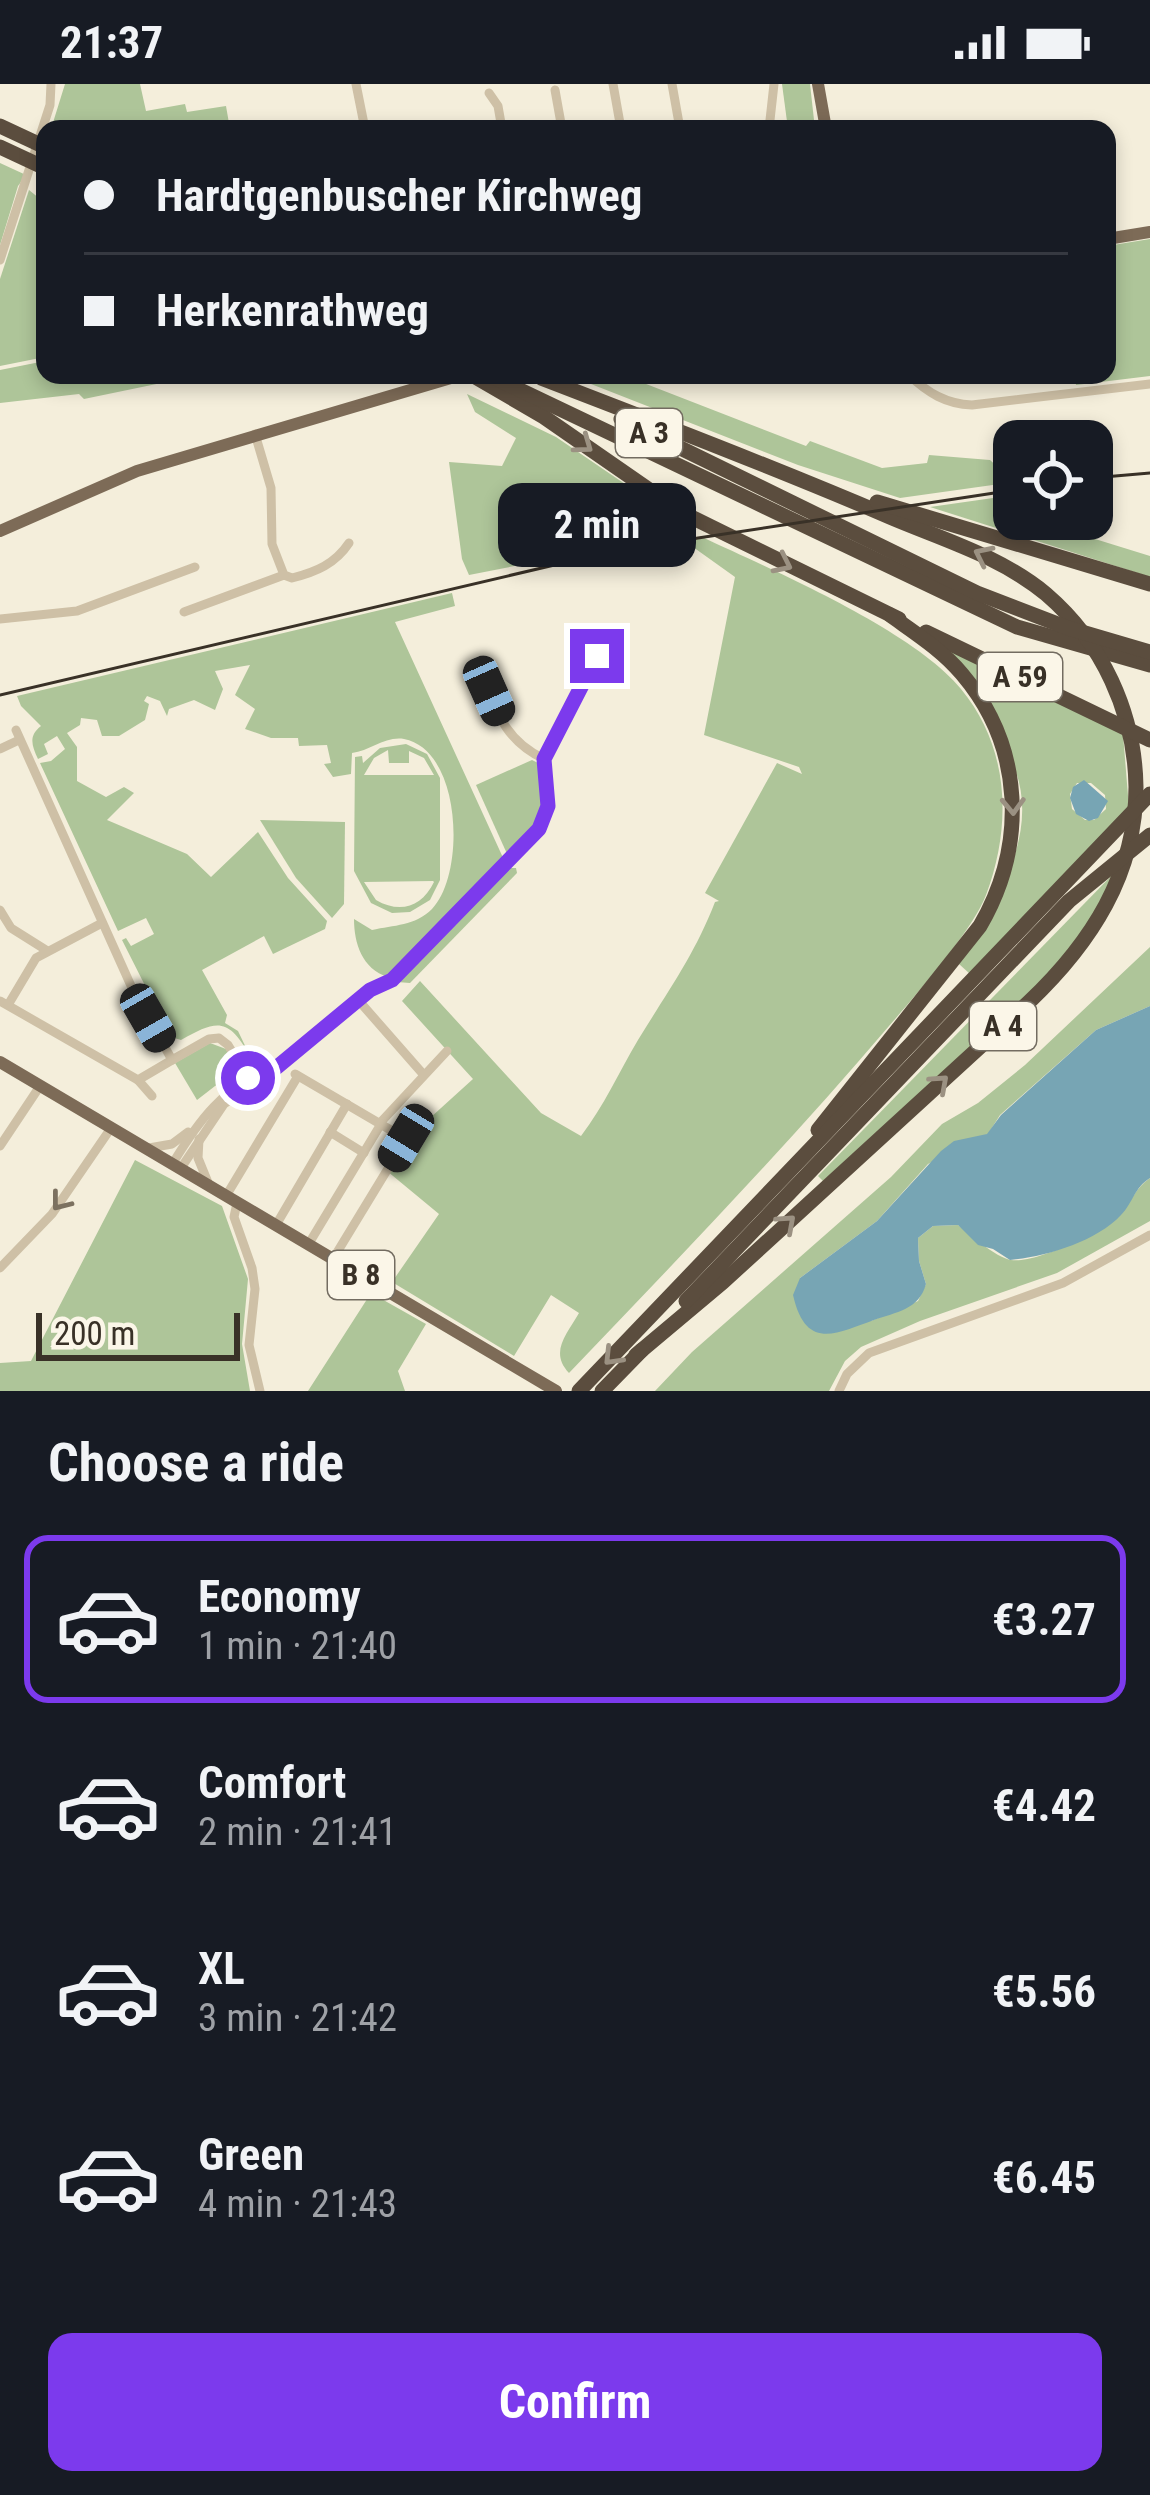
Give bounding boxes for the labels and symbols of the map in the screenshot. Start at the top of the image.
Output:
road number: A 3 [616,409,682,457]
one-way arrow [571,431,592,453]
callout: 2 min [498,482,696,566]
one-way arrow [974,546,996,569]
one-way arrow [771,550,792,573]
route end [570,629,624,683]
car [458,651,520,731]
road number: A 59 [978,653,1062,701]
one-way arrow [999,797,1025,816]
car [114,978,182,1058]
road number: A 4 [970,1002,1036,1050]
route start [221,1051,275,1105]
one-way arrow [927,1076,948,1097]
car [372,1098,440,1178]
one-way arrow [53,1189,75,1211]
one-way arrow [774,1216,795,1237]
road number: B 8 [328,1251,394,1299]
scale bar [36,1307,240,1360]
one-way arrow [605,1343,627,1364]

